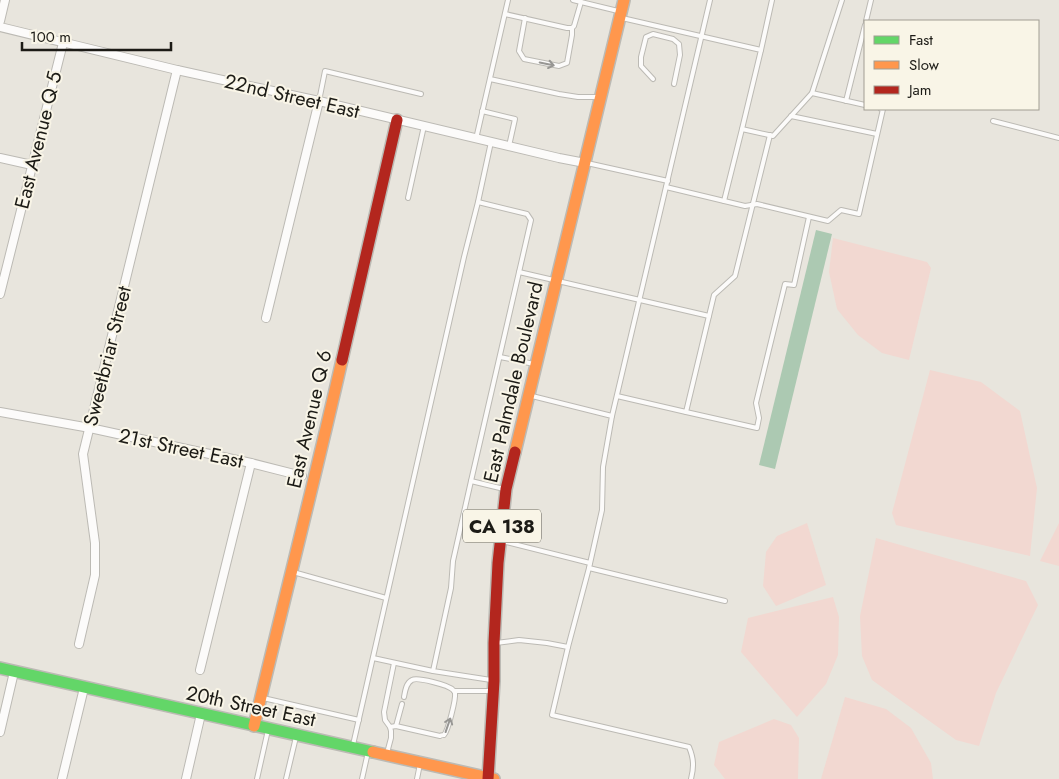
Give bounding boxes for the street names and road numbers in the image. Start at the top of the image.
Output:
street label: 22nd Street East [221,67,363,126]
street label: East Avenue Q 5 [7,68,70,212]
street label: East Palmdale Boulevard [476,279,551,485]
street label: Sweetbriar Street [76,283,139,429]
street label: East Avenue Q 6 [279,347,339,491]
street label: 21st Street East [116,421,246,476]
road number: CA 138 [463,510,541,542]
street label: 20th Street East [183,679,319,734]

